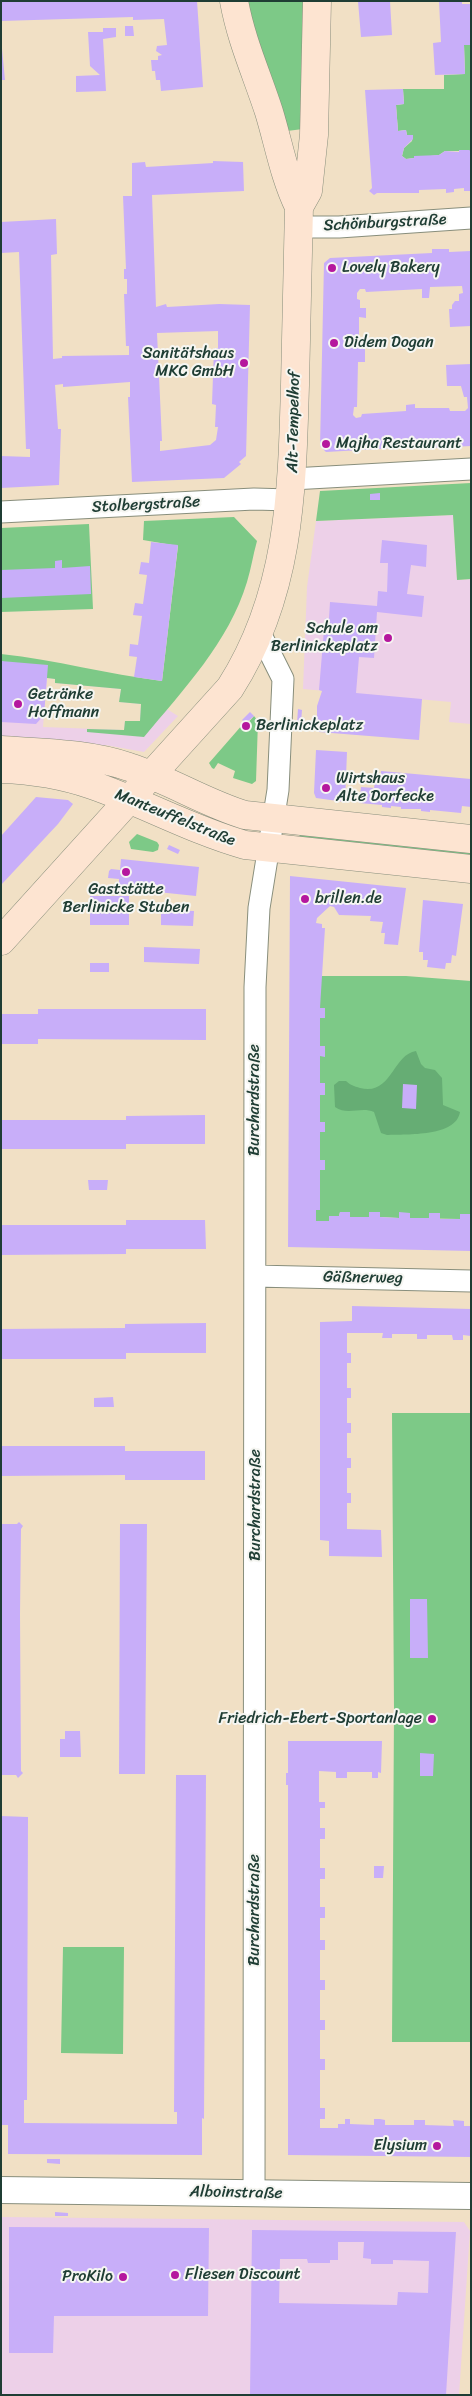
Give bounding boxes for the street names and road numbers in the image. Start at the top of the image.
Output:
street label: Schönburgstraße [323,210,447,236]
street label: Alt-Tempelhof [284,371,304,473]
street label: Stolbergstraße [91,493,201,517]
street label: Manteuffelstraße [112,785,238,851]
street label: Burchardstraße [245,1044,265,1156]
street label: Gäßnerweg [323,1268,403,1288]
street label: Burchardstraße [246,1449,266,1561]
street label: Burchardstraße [245,1854,265,1966]
street label: Alboinstraße [189,2183,283,2203]

